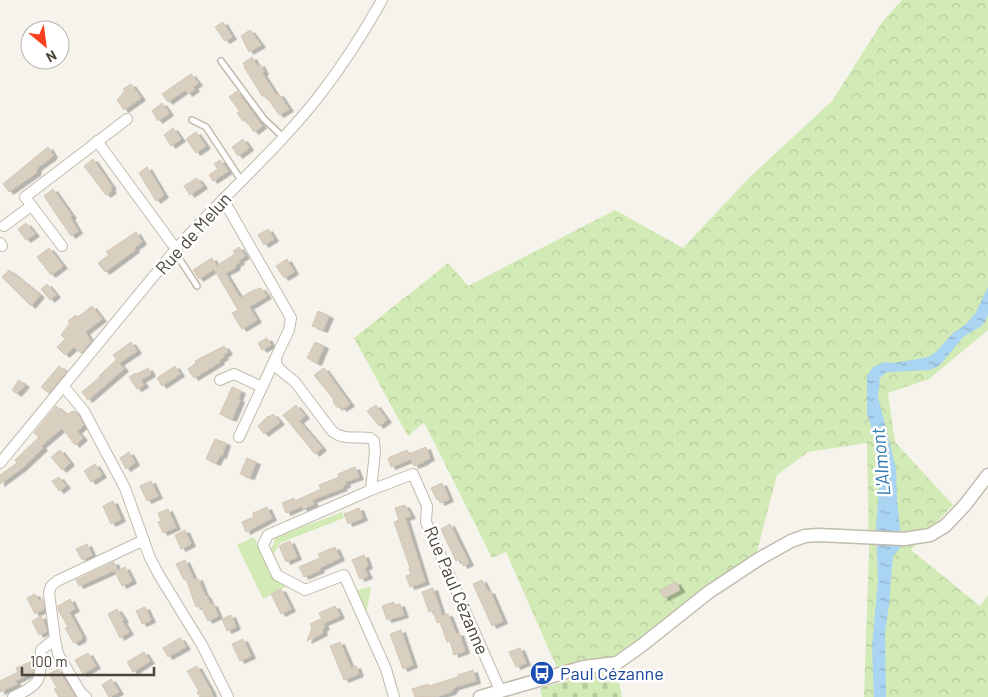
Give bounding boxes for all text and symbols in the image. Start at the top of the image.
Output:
north arrow [20,20,70,70]
text: N [43,47,60,66]
street label: Rue de Melun [150,187,236,279]
water label: L'Almont [866,427,894,497]
street label: Rue Paul Cézanne [420,522,494,658]
scale bar [22,644,155,676]
text: 100 m [30,652,68,670]
bus stop icon: Paul Cézanne [529,660,555,686]
place label: Paul Cézanne [560,662,664,684]

